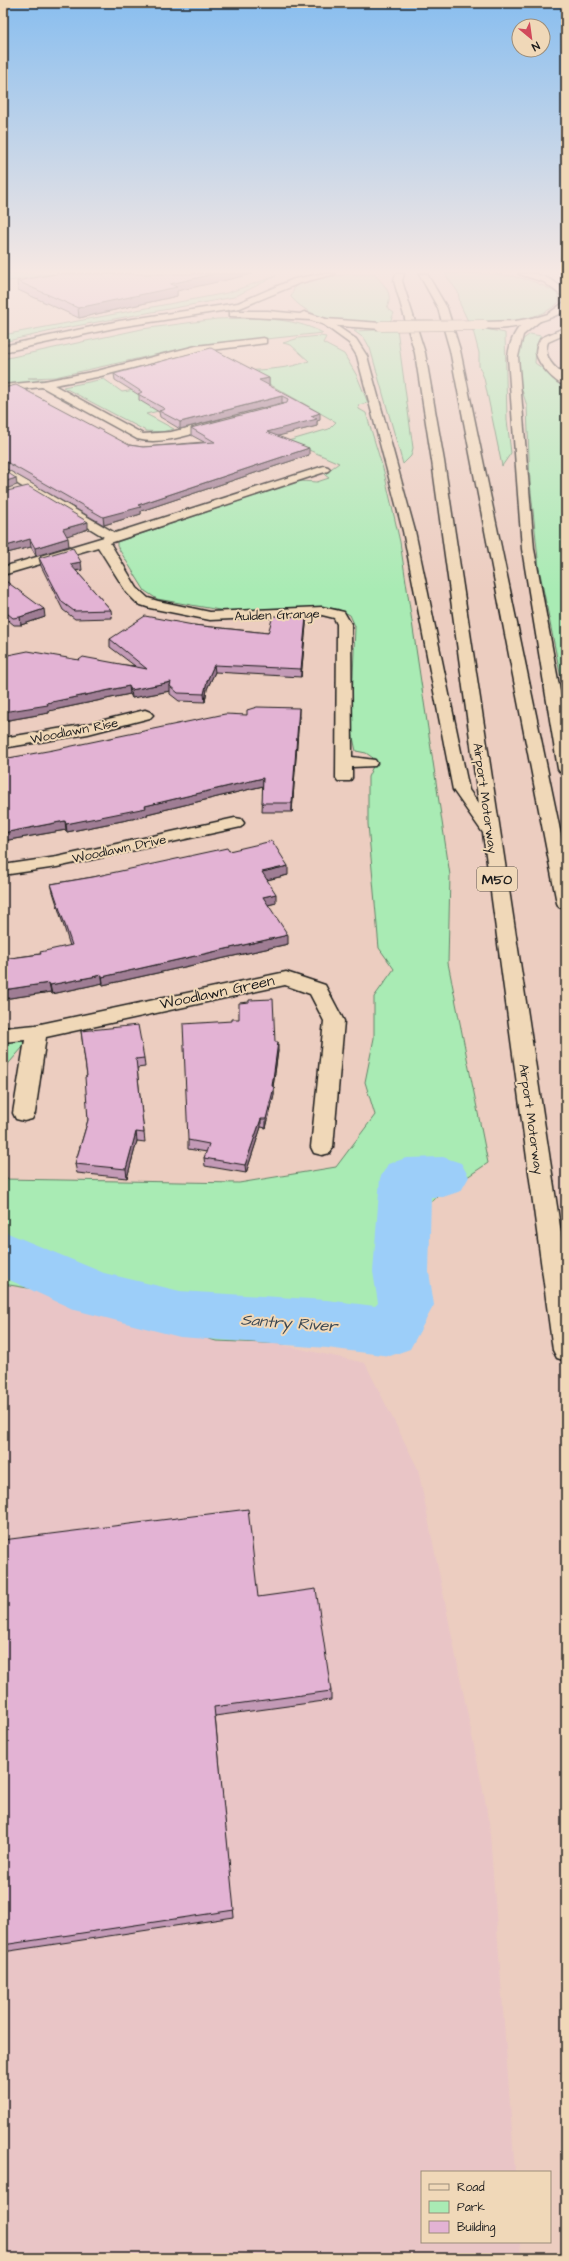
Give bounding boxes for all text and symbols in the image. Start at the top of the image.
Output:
north arrow [511,18,551,58]
text: N [529,38,542,55]
street label: Aulden Grange [234,605,320,626]
street label: Woodlawn Rise [29,714,120,748]
street label: Airport Motorway [467,742,502,855]
street label: Woodlawn Drive [71,830,168,868]
road number: M50 [477,867,517,891]
street label: Woodlawn Green [158,970,277,1015]
street label: Airport Motorway [513,1063,548,1176]
water label: Santry River [240,1309,340,1338]
legend [421,2171,551,2243]
text: Road [457,2179,485,2196]
text: Park [457,2199,485,2216]
text: Building [457,2219,495,2237]

